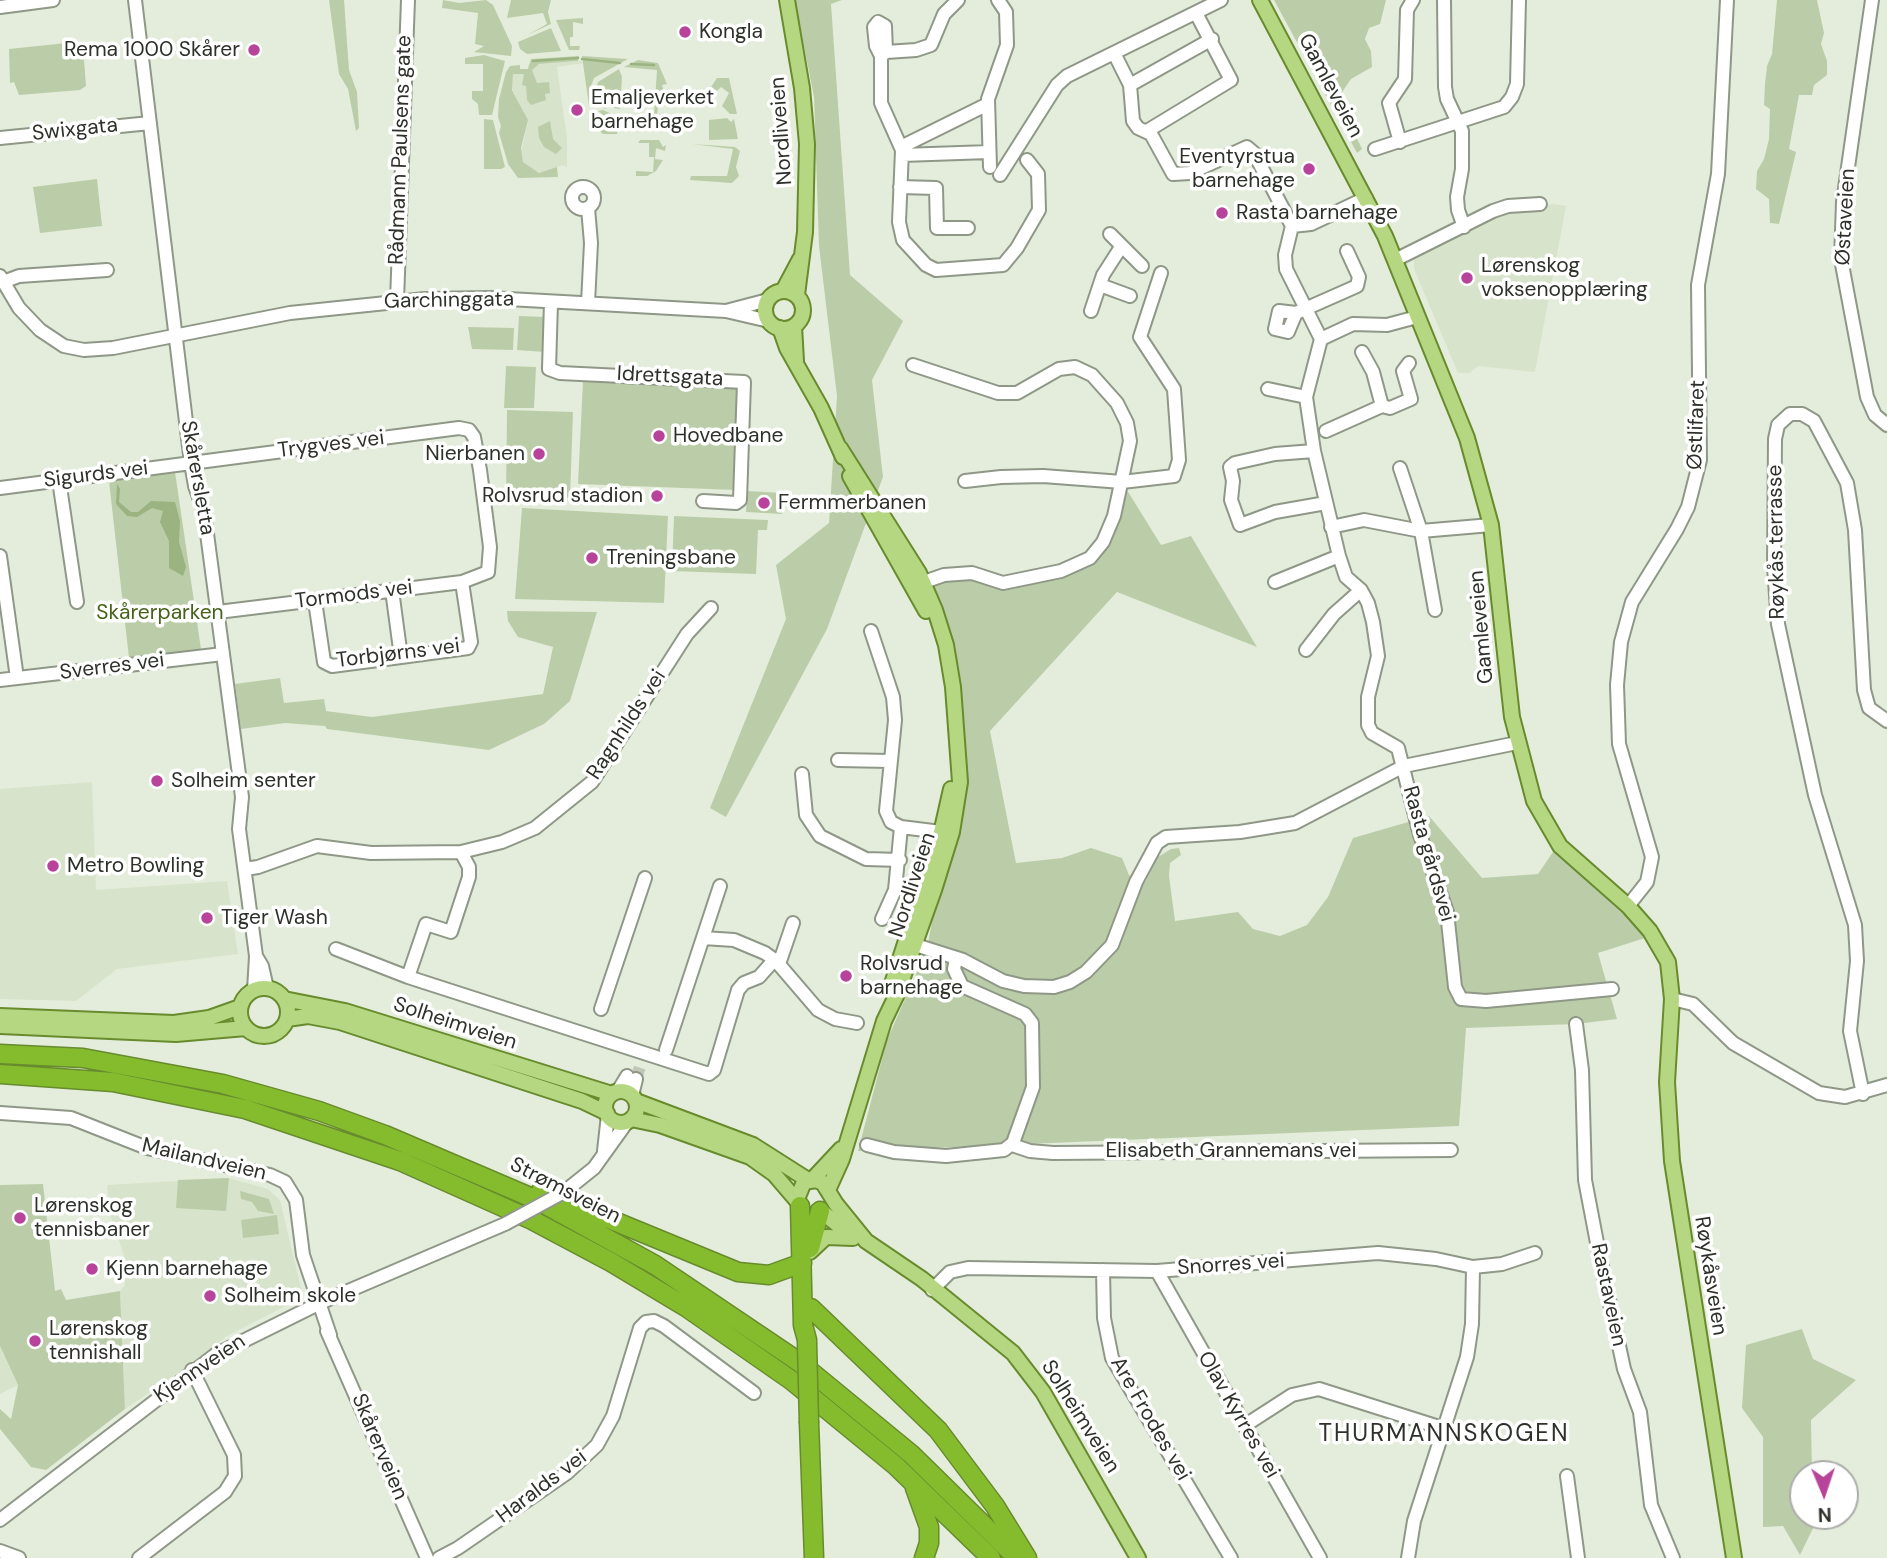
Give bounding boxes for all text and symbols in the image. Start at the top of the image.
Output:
place label: Kongla [699,19,763,45]
marker: Kongla [677,24,693,40]
street label: Gamleveien [1292,30,1368,142]
street label: Rådmann Paulsens gate [384,35,418,265]
place label: Rema 1000 Skårer [64,37,240,63]
marker: Rema 1000 Skårer [246,42,262,58]
street label: Nordliveien [766,76,798,186]
place label: Emaljeverket barnehage [591,85,714,135]
marker: Emaljeverket barnehage [569,102,585,118]
street label: Swixgata [31,113,119,147]
place label: Eventyrstua barnehage [1179,144,1295,194]
marker: Eventyrstua barnehage [1301,161,1317,177]
street label: Østaveien [1831,168,1861,266]
place label: Rasta barnehage [1236,200,1398,226]
marker: Rasta barnehage [1214,205,1230,221]
place label: Lørenskog voksenopplæring [1481,253,1648,303]
marker: Lørenskog voksenopplæring [1459,270,1475,286]
street label: Garchinggata [384,287,514,315]
street label: Idrettsgata [616,362,724,392]
street label: Østlifaret [1683,380,1711,470]
street label: Skårersletta [175,419,219,537]
place label: Hovedbane [673,423,783,449]
street label: Trygves vei [276,426,386,464]
marker: Hovedbane [651,428,667,444]
place label: Nierbanen [425,441,525,467]
marker: Nierbanen [531,446,547,462]
street label: Sigurds vei [42,456,150,494]
street label: Røykås terrasse [1763,465,1791,619]
place label: Rolvsrud stadion [482,483,643,509]
marker: Rolvsrud stadion [649,488,665,504]
place label: Fermmerbanen [778,490,926,516]
marker: Fermmerbanen [756,495,772,511]
place label: Treningsbane [606,545,736,571]
marker: Treningsbane [584,550,600,566]
street label: Gamleveien [1464,569,1500,685]
street label: Tormods vei [294,575,414,615]
park label: Skårerparken [96,600,224,626]
street label: Torbjørns vei [335,634,461,674]
street label: Sverres vei [58,648,166,686]
street label: Ragnhilds vei [582,665,672,785]
place label: Solheim senter [171,768,316,794]
marker: Solheim senter [149,773,165,789]
street label: Rasta gårdsvei [1397,783,1459,925]
street label: Nordliveien [884,829,942,941]
place label: Metro Bowling [67,853,204,879]
marker: Metro Bowling [45,858,61,874]
place label: Tiger Wash [221,905,328,931]
marker: Tiger Wash [199,910,215,926]
place label: Rolvsrud barnehage [860,951,963,1001]
marker: Rolvsrud barnehage [838,968,854,984]
street label: Solheimveien [390,992,520,1056]
street label: Mailandveien [139,1133,269,1187]
street label: Elisabeth Grannemans vei [1105,1138,1357,1164]
street label: Strømsveien [506,1152,624,1230]
place label: Lørenskog tennisbaner [34,1193,150,1243]
marker: Lørenskog tennisbaner [12,1210,28,1226]
street label: Røykåsveien [1688,1215,1732,1337]
street label: Rastaveien [1585,1241,1631,1349]
street label: Snorres vei [1177,1249,1285,1281]
place label: Kjenn barnehage [106,1256,268,1282]
marker: Kjenn barnehage [84,1261,100,1277]
place label: Solheim skole [224,1283,356,1309]
marker: Solheim skole [202,1288,218,1304]
place label: Lørenskog tennishall [49,1316,148,1366]
street label: Kjennveien [150,1329,250,1409]
marker: Lørenskog tennishall [27,1333,43,1349]
street label: Olav Kyrres vei [1192,1347,1284,1483]
street label: Are Frodes vei [1104,1353,1196,1485]
street label: Solheimveien [1035,1356,1125,1478]
street label: Skårerveien [345,1390,413,1504]
district label: THURMANNSKOGEN [1320,1421,1568,1449]
street label: Haralds vei [492,1445,592,1529]
north arrow [1789,1460,1859,1530]
text: N [1817,1502,1832,1527]

